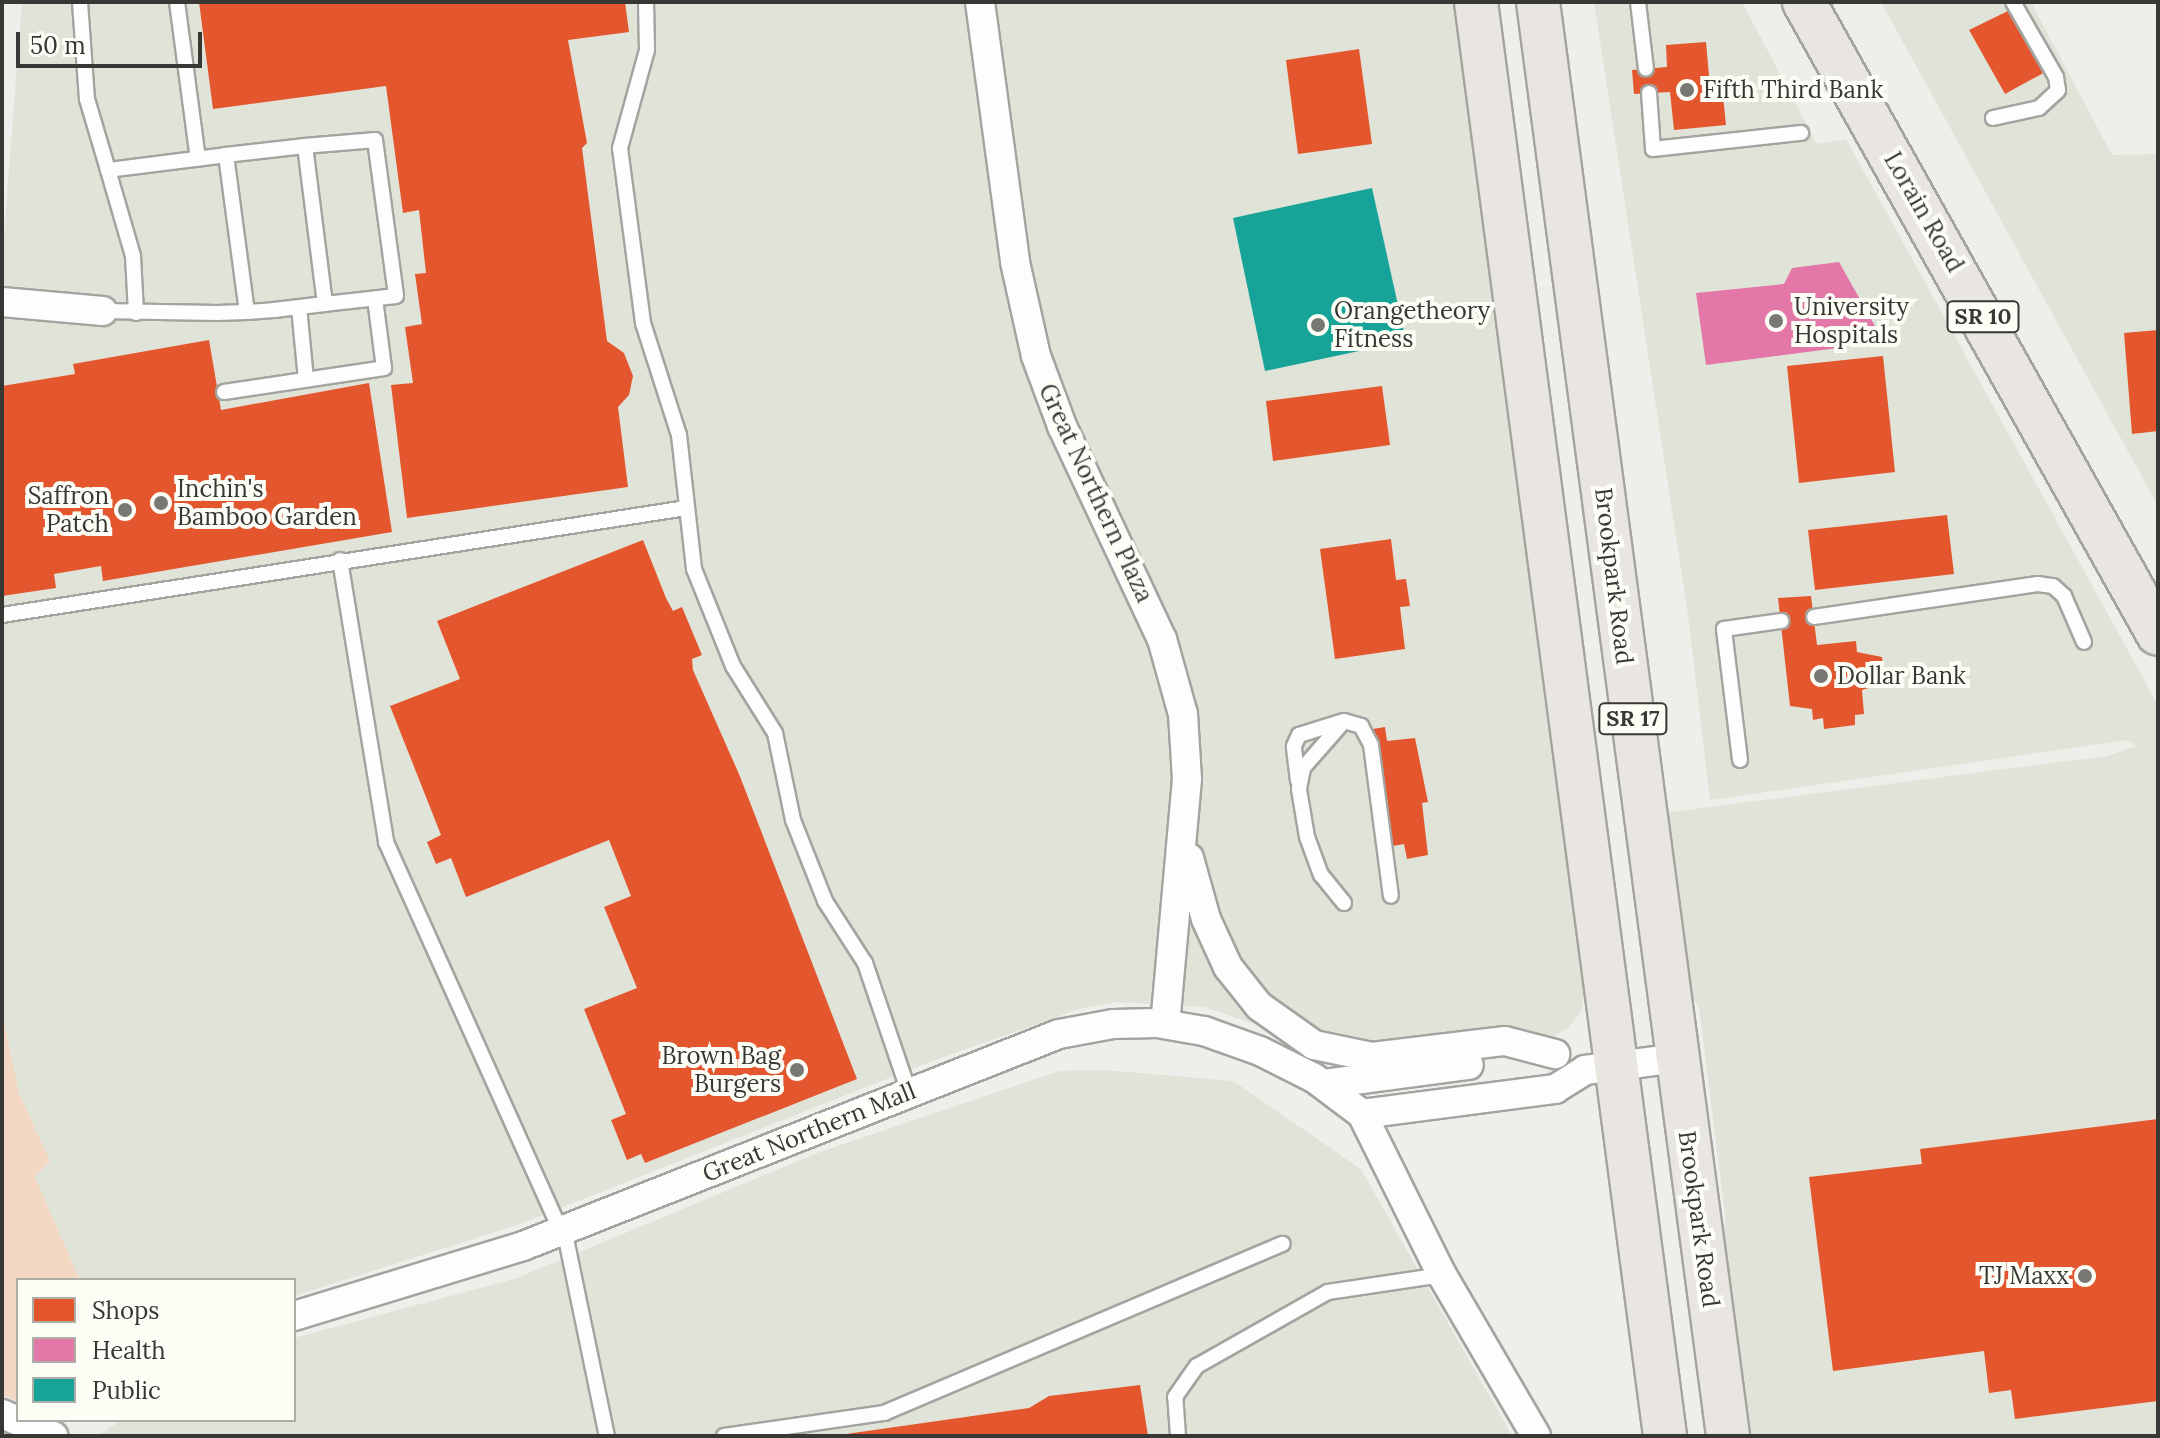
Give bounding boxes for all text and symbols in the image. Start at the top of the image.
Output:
scale bar [20,16,206,66]
text: 50 m [30,30,86,61]
place label: Fifth Third Bank [1703,76,1883,104]
marker: Fifth Third Bank [1678,81,1696,99]
street label: Lorain Road [1878,147,1970,277]
place label: University Hospitals [1794,293,1909,349]
place label: Orangetheory Fitness [1334,297,1490,353]
road number: SR 10 [1945,299,2021,335]
marker: University Hospitals [1765,310,1787,332]
marker: Orangetheory Fitness [1309,316,1327,334]
street label: Great Northern Plaza [1033,379,1159,607]
place label: Inchin's Bamboo Garden [177,475,357,531]
place label: Saffron Patch [28,482,109,538]
street label: Brookpark Road [1589,486,1639,666]
marker: Inchin's Bamboo Garden [152,494,170,512]
marker: Saffron Patch [116,501,134,519]
place label: Dollar Bank [1837,662,1966,690]
marker: Dollar Bank [1812,667,1830,685]
road number: SR 17 [1597,701,1669,737]
place label: Brown Bag Burgers [662,1042,781,1098]
marker: Brown Bag Burgers [788,1061,806,1079]
street label: Great Northern Mall [698,1076,920,1188]
street label: Brookpark Road [1672,1129,1726,1309]
place label: TJ Maxx [1979,1262,2069,1290]
marker: TJ Maxx [2076,1267,2094,1285]
legend [16,1278,296,1422]
text: Shops [92,1295,159,1326]
text: Health [92,1335,166,1366]
text: Public [92,1375,161,1406]

